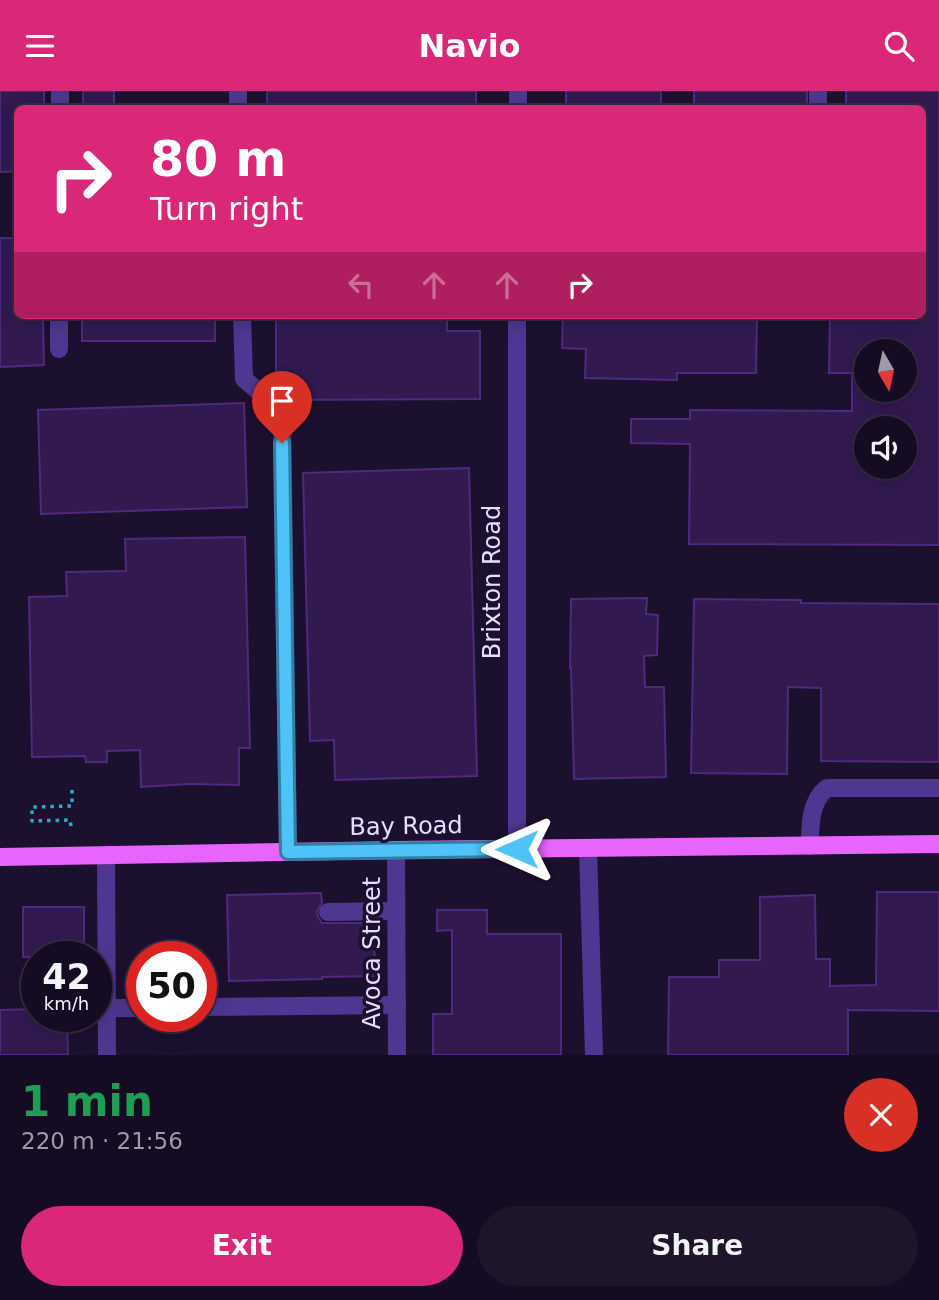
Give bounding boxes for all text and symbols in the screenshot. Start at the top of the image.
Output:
icon: menu [21,27,59,65]
text: Navio [418,27,521,65]
icon: search [880,27,918,65]
text: 80 m [150,131,286,188]
icon: right [35,133,126,224]
text: Turn right [150,190,303,228]
icon: left [342,266,380,304]
icon: ahead [415,266,453,304]
icon: ahead [488,266,526,304]
icon: right [561,266,599,304]
north arrow [854,339,917,403]
map controls [854,339,917,479]
pin [252,371,312,443]
icon: arrive [263,382,301,420]
button: sound [854,416,917,479]
street label: Brixton Road [478,505,506,659]
street label: Bay Road [349,811,463,841]
position arrow [480,812,554,886]
street label: Avoca Street [358,877,386,1029]
speed limit sign: 50 [126,941,217,1032]
text: 42 [42,957,91,997]
text: km/h [44,993,89,1014]
text: 1 min [21,1077,153,1126]
button: close [844,1078,918,1152]
text: 220 m · 21:56 [21,1128,183,1154]
button: Exit [21,1206,463,1286]
button: Share [477,1206,918,1286]

